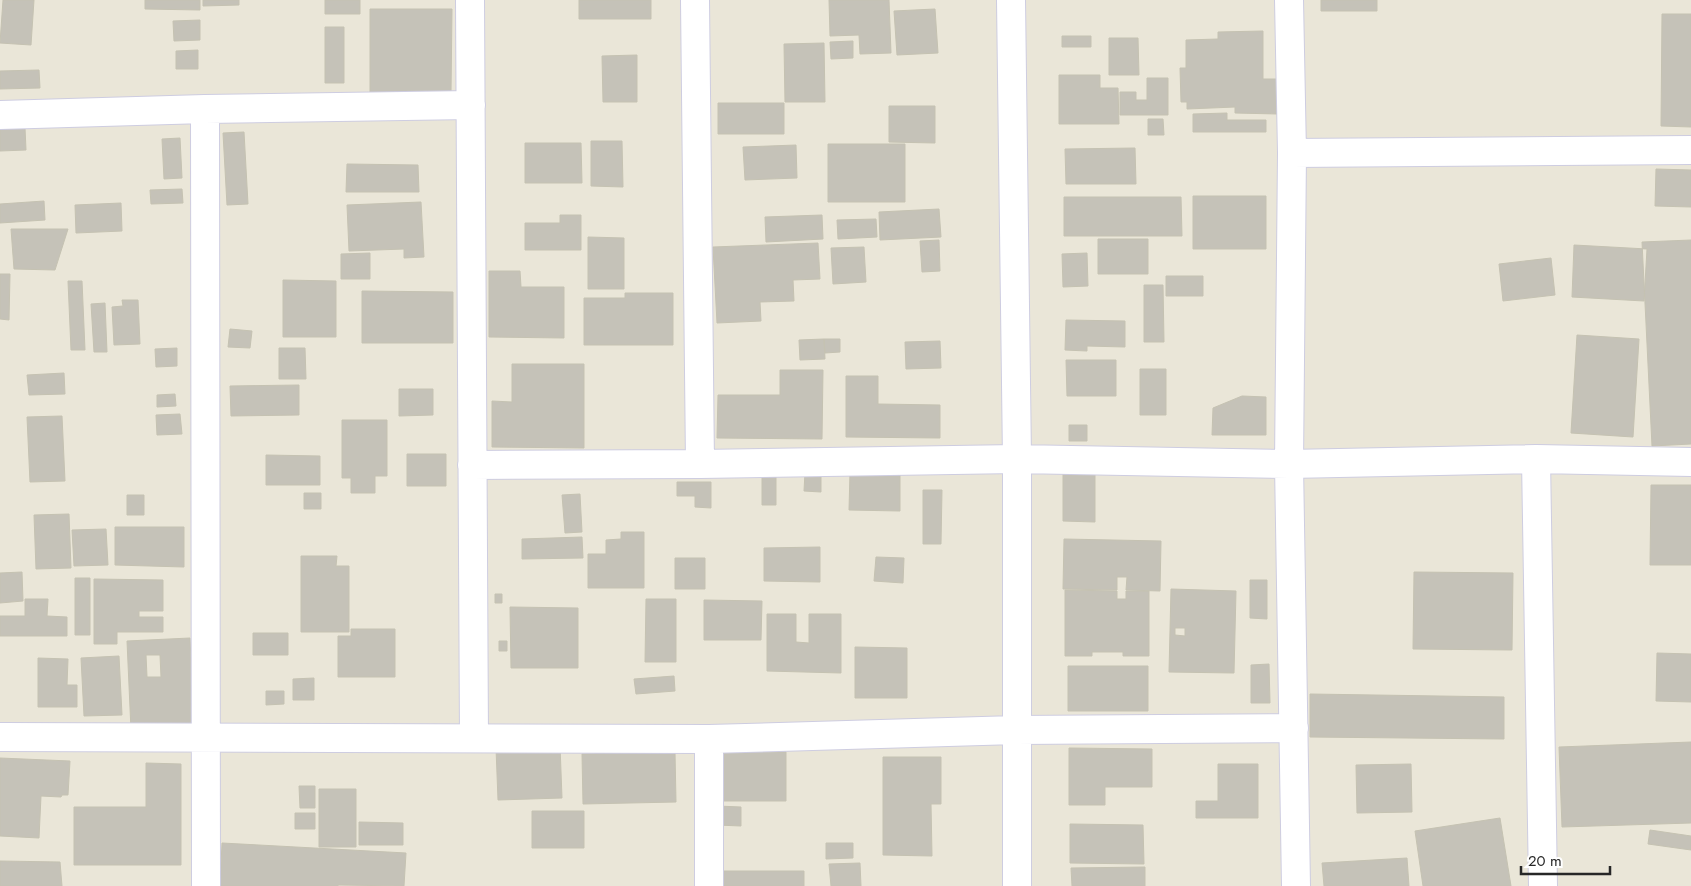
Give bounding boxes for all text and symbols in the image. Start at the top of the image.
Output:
scale bar [1521,844,1610,876]
text: 20 m [1528,850,1562,872]

